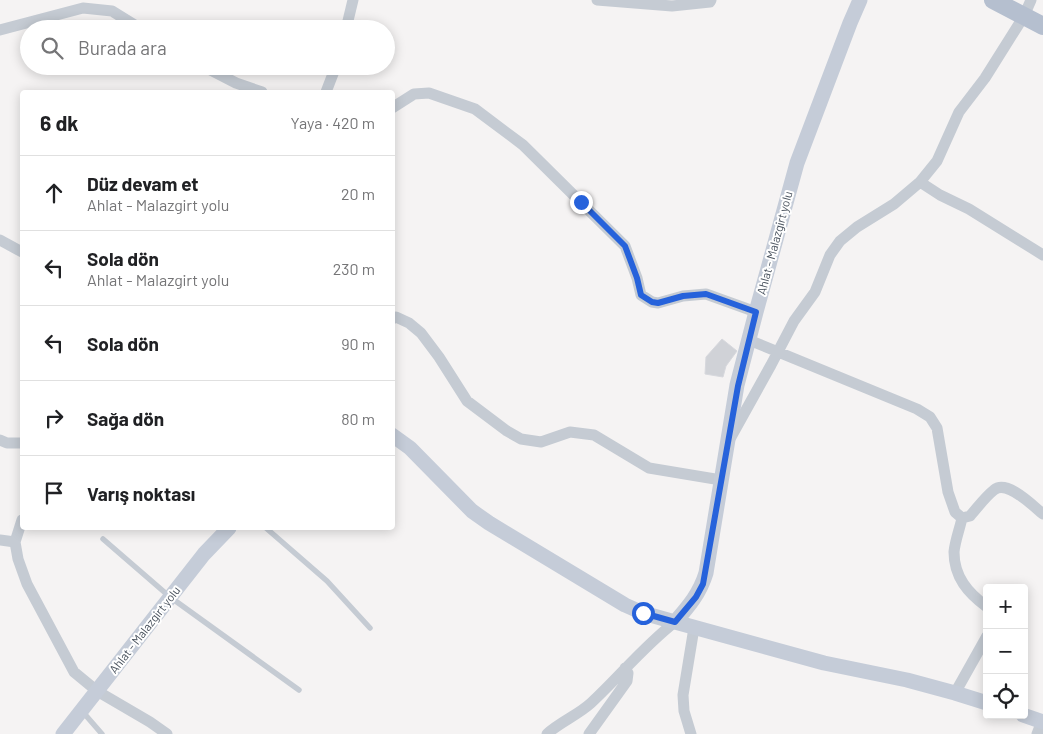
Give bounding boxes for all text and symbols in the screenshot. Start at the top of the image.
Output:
search box [20,20,395,75]
icon: search [38,34,66,62]
text: Burada ara [78,36,167,59]
text: 6 dk [40,110,79,135]
text: Yaya · 420 m [291,113,375,132]
text: Düz devam et [87,172,199,195]
icon: ahead [40,179,68,207]
text: 20 m [341,184,375,203]
street label: Ahlat - Malazgirt yolu [753,189,795,296]
route end [570,191,593,214]
text: Ahlat - Malazgirt yolu [87,195,229,214]
text: Sola dön [87,247,159,270]
icon: left [40,254,68,282]
text: 230 m [333,259,375,278]
text: Ahlat - Malazgirt yolu [87,270,229,289]
icon: left [40,329,68,357]
text: Sola dön [87,332,159,355]
text: 90 m [341,334,375,353]
icon: right [40,404,68,432]
text: Sağa dön [87,407,164,430]
text: 80 m [341,409,375,428]
icon: arrive [40,479,68,507]
text: Varış noktası [87,482,195,505]
street label: Ahlat - Malazgirt yolu [106,583,183,676]
map controls [983,584,1028,719]
button: + [983,584,1028,629]
route start [632,602,655,625]
button: − [983,629,1028,674]
button: locate [983,674,1028,719]

